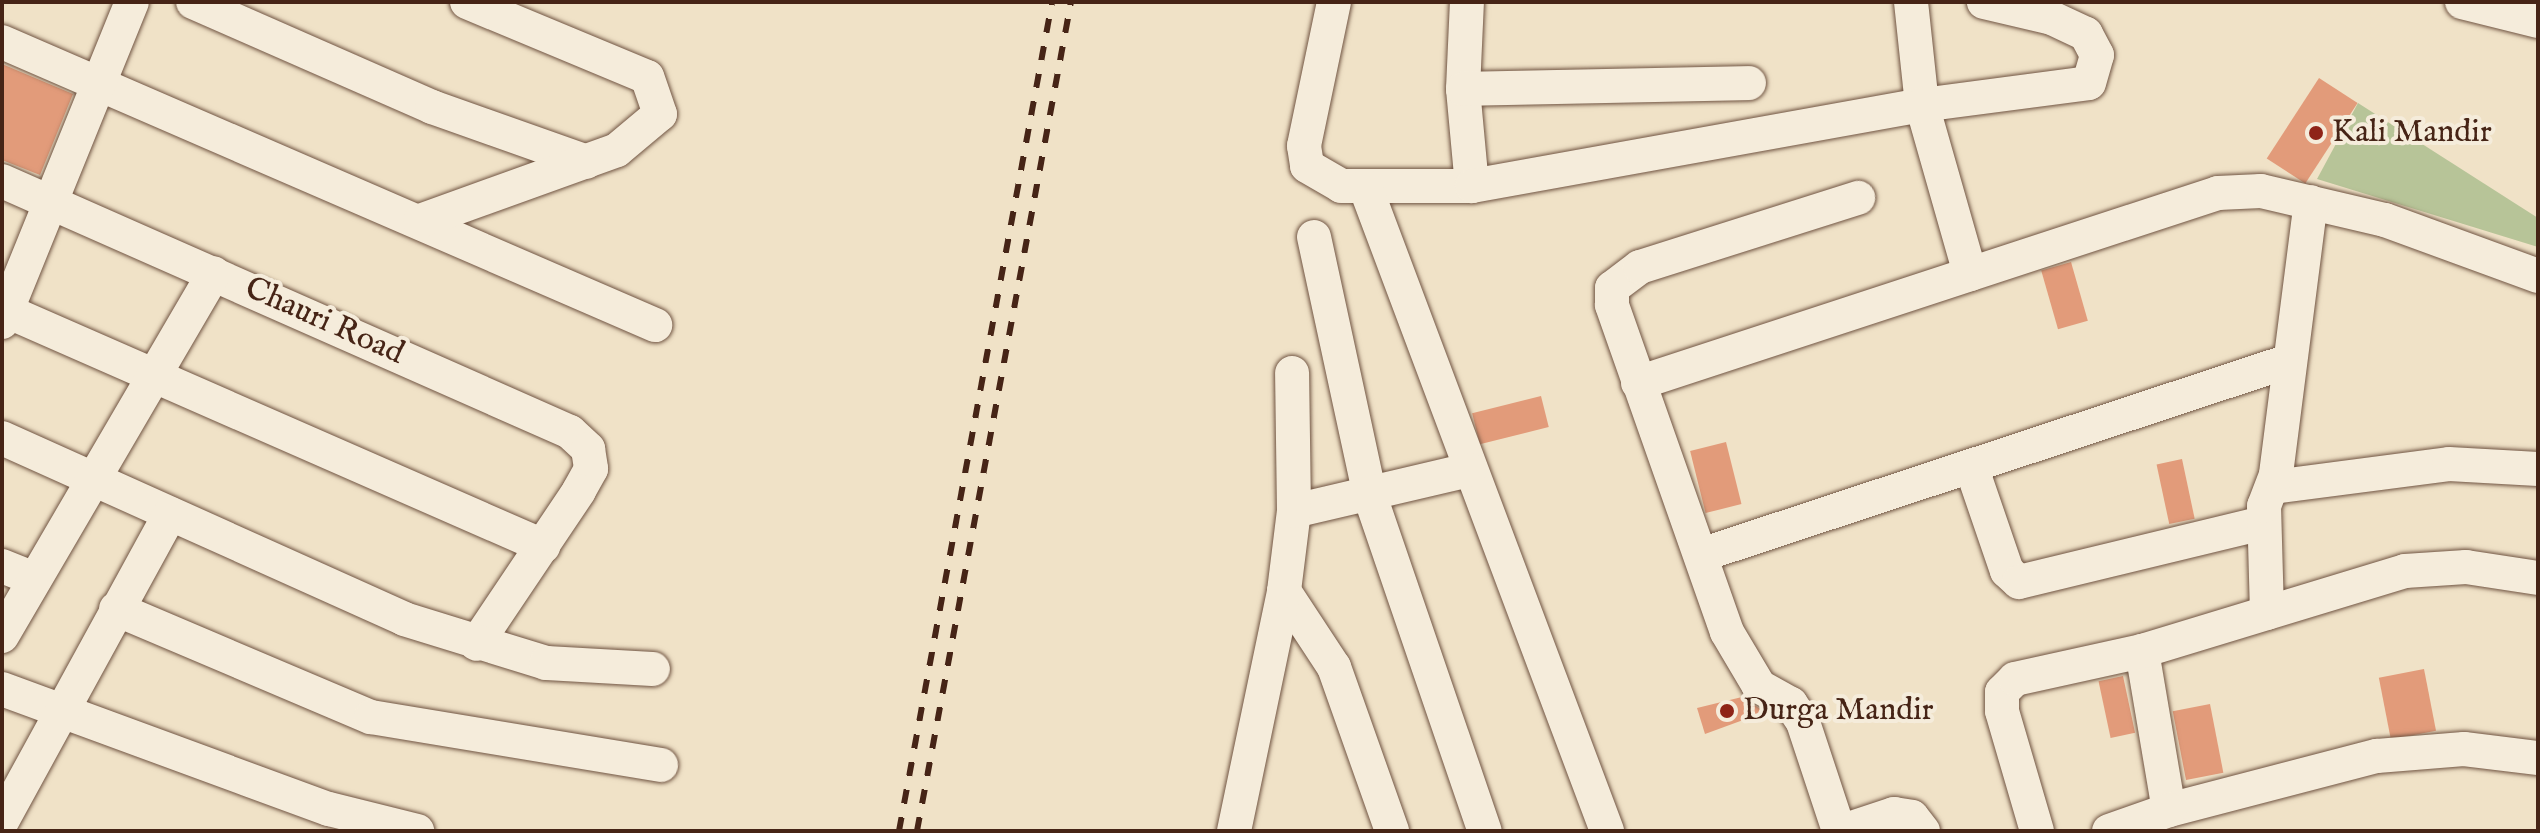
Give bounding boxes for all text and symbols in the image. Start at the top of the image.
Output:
place label: Kali Mandir [2332,114,2492,152]
marker: Kali Mandir [2307,124,2325,142]
street label: Chauri Road [239,270,409,374]
place label: Durga Mandir [1743,692,1934,730]
marker: Durga Mandir [1718,702,1736,720]

